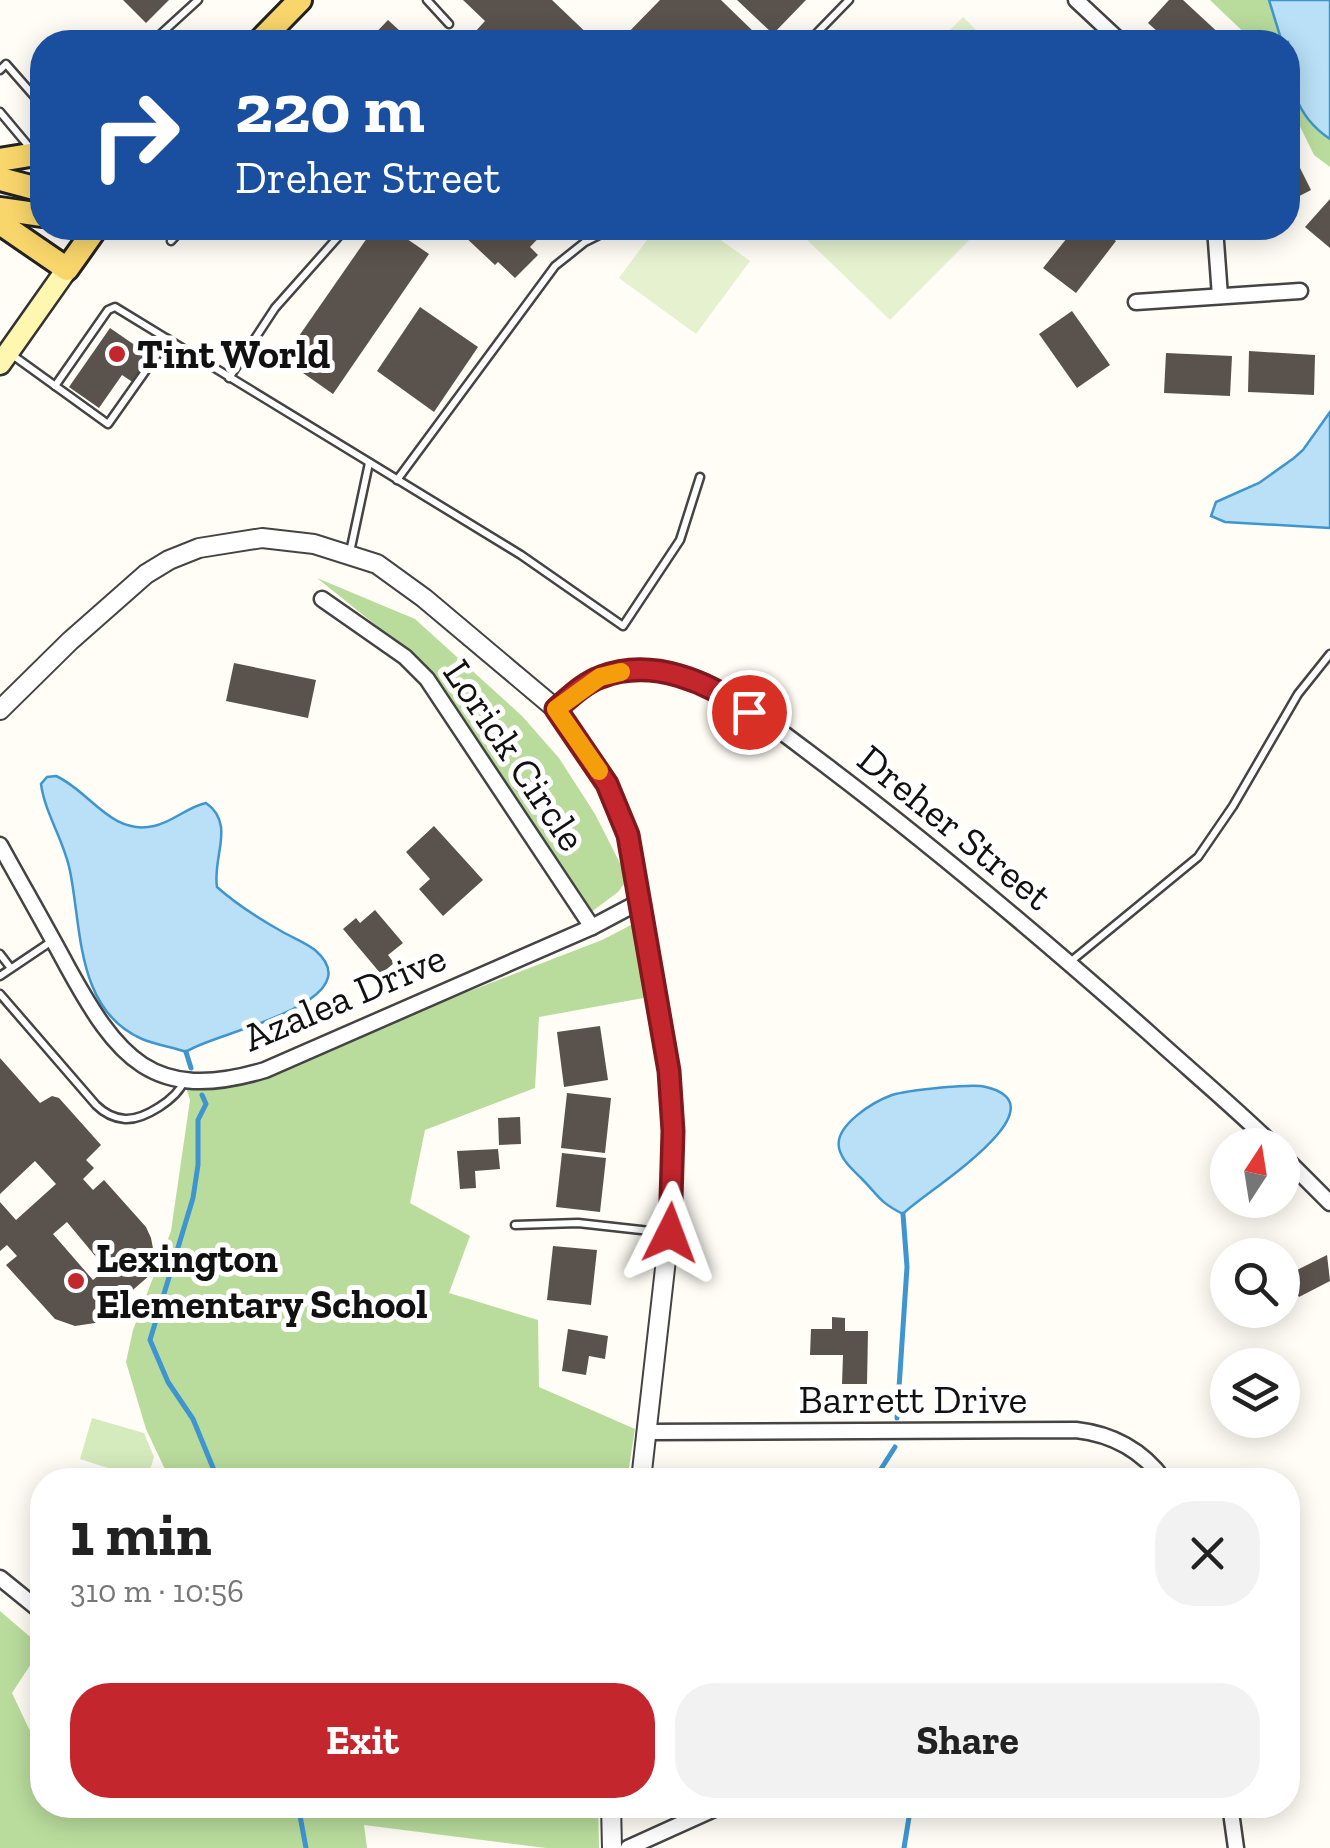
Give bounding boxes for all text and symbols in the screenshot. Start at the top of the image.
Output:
text: 220 m [235,66,425,150]
icon: right [70,70,200,200]
text: Dreher Street [235,151,500,205]
place label: Tint World [137,330,331,378]
marker: Tint World [106,343,128,365]
street label: Lorick Circle [433,650,597,860]
pin [707,670,792,755]
icon: arrive [722,685,777,740]
street label: Dreher Street [848,734,1062,920]
street label: Azalea Drive [235,933,453,1061]
north arrow [1210,1128,1300,1218]
map controls [1210,1128,1300,1438]
position arrow [618,1181,722,1285]
place label: Lexington Elementary School [96,1234,428,1328]
button: search [1210,1238,1300,1328]
marker: Lexington Elementary School [65,1270,87,1292]
button: layers [1210,1348,1300,1438]
street label: Barrett Drive [799,1375,1027,1423]
text: 1 min [70,1498,212,1570]
button: close [1155,1501,1260,1606]
text: 310 m · 10:56 [70,1572,244,1610]
button: Exit [70,1683,655,1798]
button: Share [675,1683,1260,1798]

